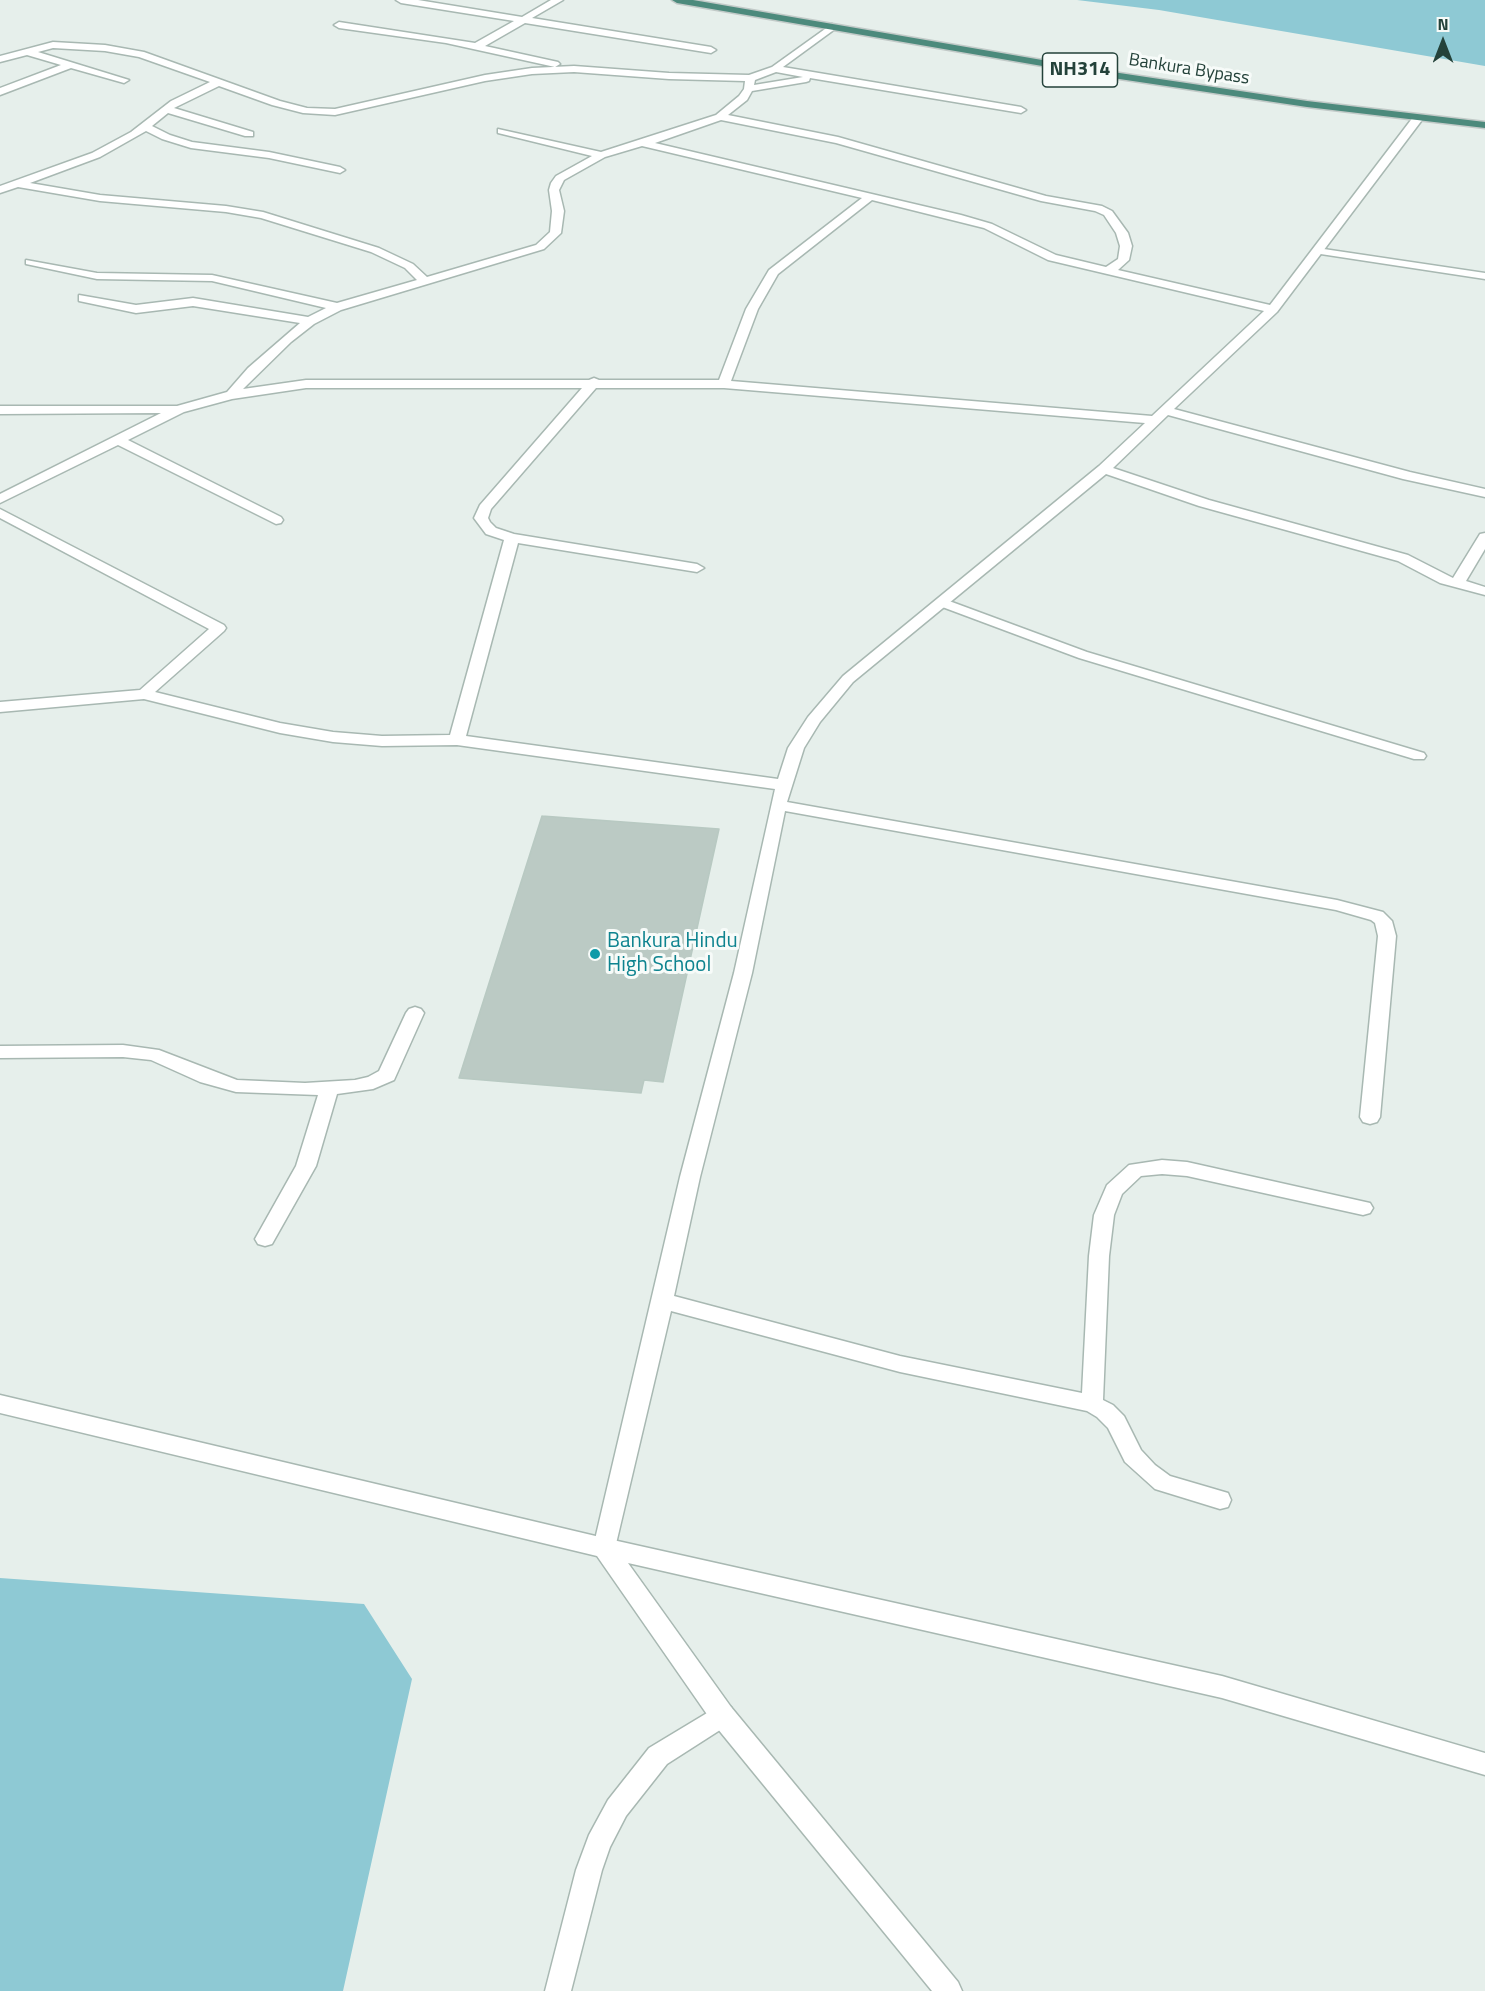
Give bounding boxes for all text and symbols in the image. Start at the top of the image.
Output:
north arrow [1413,12,1473,72]
text: N [1437,12,1449,36]
street label: Bankura Bypass [1127,50,1251,90]
road number: NH314 [1042,53,1118,87]
place label: Bankura Hindu High School [607,929,738,979]
marker: Bankura Hindu High School [588,947,602,961]

